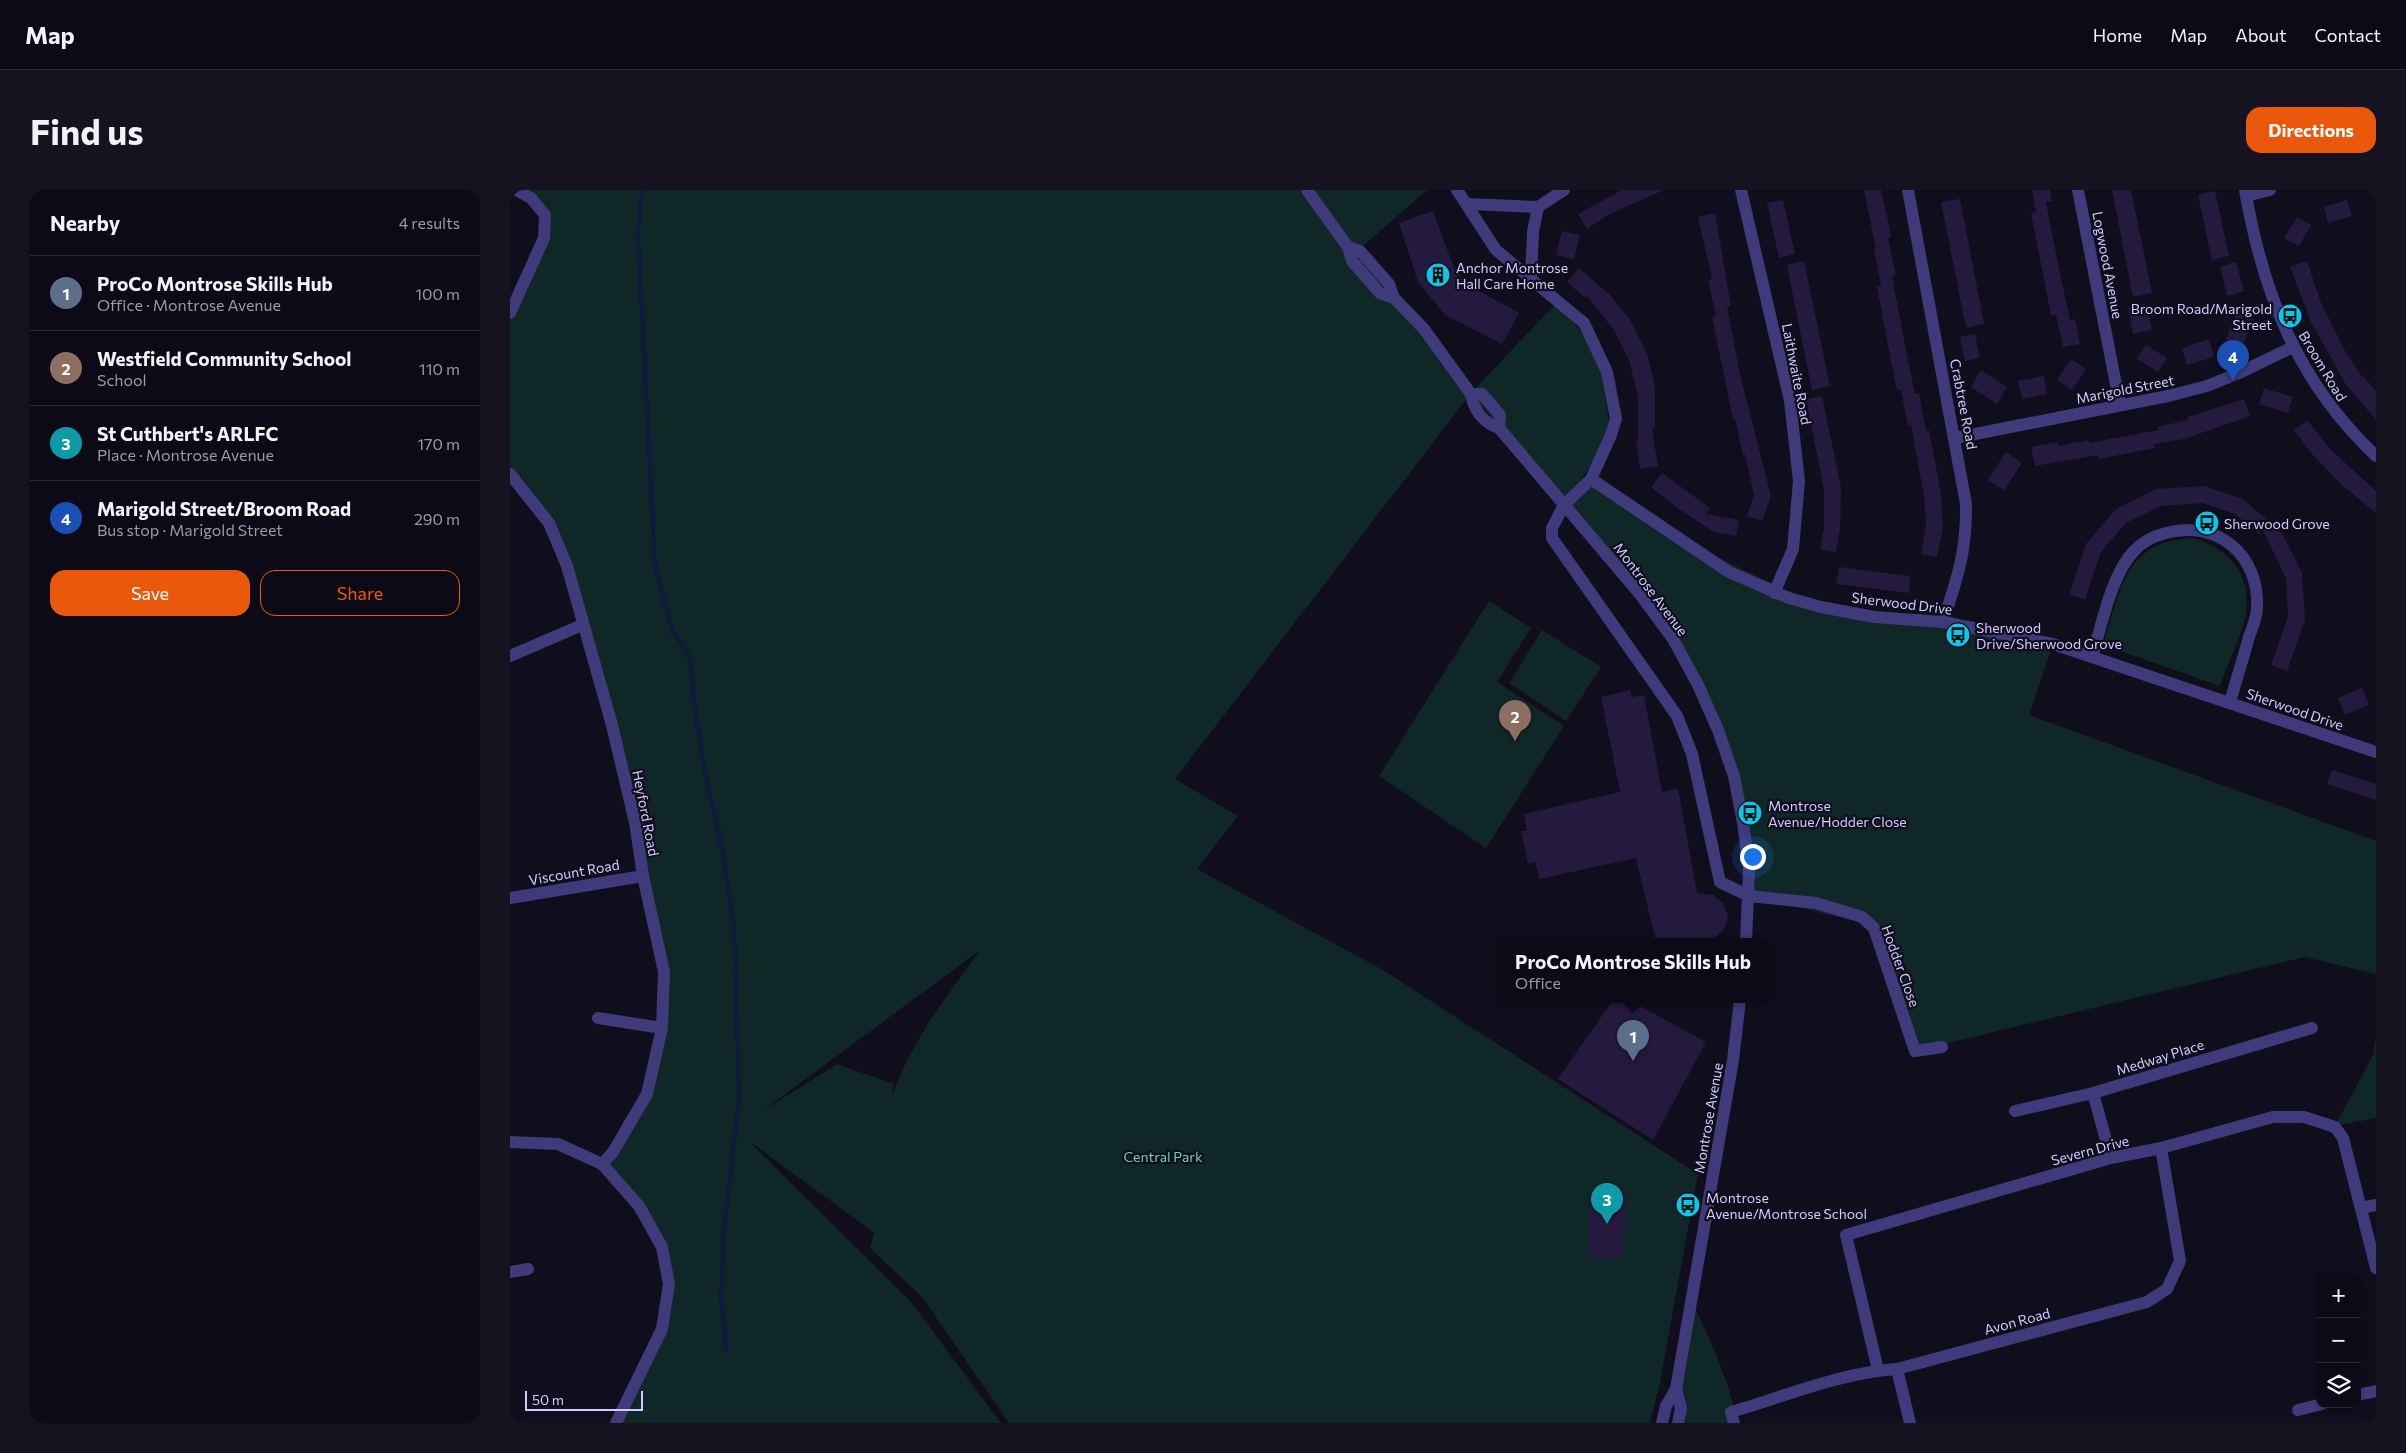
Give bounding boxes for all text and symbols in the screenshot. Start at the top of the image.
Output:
text: Map [25,20,75,49]
text: Home [2093,24,2142,46]
text: Map [2170,24,2207,46]
text: About [2235,24,2287,46]
text: Contact [2315,24,2381,46]
button: Directions [2246,107,2376,153]
text: Find us [30,109,144,152]
text: Nearby [50,210,120,235]
street label: Logwood Avenue [2089,210,2127,320]
text: 4 results [399,213,460,232]
place label: Anchor Montrose Hall Care Home [1456,259,1568,292]
building icon: Anchor Montrose Hall Care Home [1425,262,1451,288]
text: ProCo Montrose Skills Hub [97,272,333,295]
text: 1 [62,284,70,303]
text: 100 m [415,284,460,303]
text: Office · Montrose Avenue [97,295,281,314]
place label: Broom Road/Marigold Street [2131,300,2272,333]
bus stop icon: Broom Road/Marigold Street [2277,303,2303,329]
street label: Laithwaite Road [1779,322,1815,426]
street label: Broom Road [2295,328,2351,404]
pin: 4 [2217,340,2249,381]
text: Westfield Community School [97,347,352,370]
street label: Crabtree Road [1947,357,1981,451]
text: 2 [61,359,71,378]
text: 110 m [419,359,460,378]
text: School [97,370,147,389]
street label: Marigold Street [2075,371,2176,407]
text: St Cuthbert's ARLFC [97,422,278,445]
text: 3 [61,434,71,453]
text: 170 m [417,434,460,453]
text: Place · Montrose Avenue [97,445,274,464]
text: Marigold Street/Broom Road [97,497,351,520]
text: 4 [61,509,71,528]
text: 290 m [414,509,460,528]
bus stop icon: Sherwood Grove [2194,510,2220,536]
place label: Sherwood Grove [2224,515,2330,532]
text: Bus stop · Marigold Street [97,520,283,539]
street label: Montrose Avenue [1610,539,1692,639]
button: Save [50,570,250,616]
button: Share [260,570,460,616]
street label: Sherwood Drive [1851,588,1953,618]
place label: Sherwood Drive/Sherwood Grove [1976,619,2122,652]
bus stop icon: Sherwood Drive/Sherwood Grove [1945,622,1971,648]
street label: Sherwood Drive [2244,684,2346,734]
pin: 2 [1499,700,1531,741]
street label: Heyford Road [629,769,663,857]
place label: Montrose Avenue/Hodder Close [1768,797,1907,830]
bus stop icon: Montrose Avenue/Hodder Close [1737,800,1763,826]
your location [1740,844,1766,870]
street label: Viscount Road [527,856,621,888]
street label: Hodder Close [1878,923,1924,1009]
popup [1498,938,1768,1003]
text: ProCo Montrose Skills Hub [1515,950,1751,973]
text: Office [1515,973,1561,992]
pin: 1 [1617,1020,1649,1061]
street label: Medway Place [2114,1036,2206,1078]
street label: Montrose Avenue [1690,1061,1726,1175]
street label: Severn Drive [2049,1131,2131,1169]
park label: Central Park [1123,1148,1203,1165]
pin: 3 [1591,1183,1623,1224]
place label: Montrose Avenue/Montrose School [1706,1189,1867,1222]
bus stop icon: Montrose Avenue/Montrose School [1675,1192,1701,1218]
map controls [2316,1273,2361,1408]
button: + [2316,1273,2361,1318]
street label: Avon Road [1982,1304,2052,1338]
button: − [2316,1318,2361,1363]
button: layers [2316,1363,2361,1408]
scale bar [525,1388,642,1411]
text: 50 m [532,1391,564,1408]

